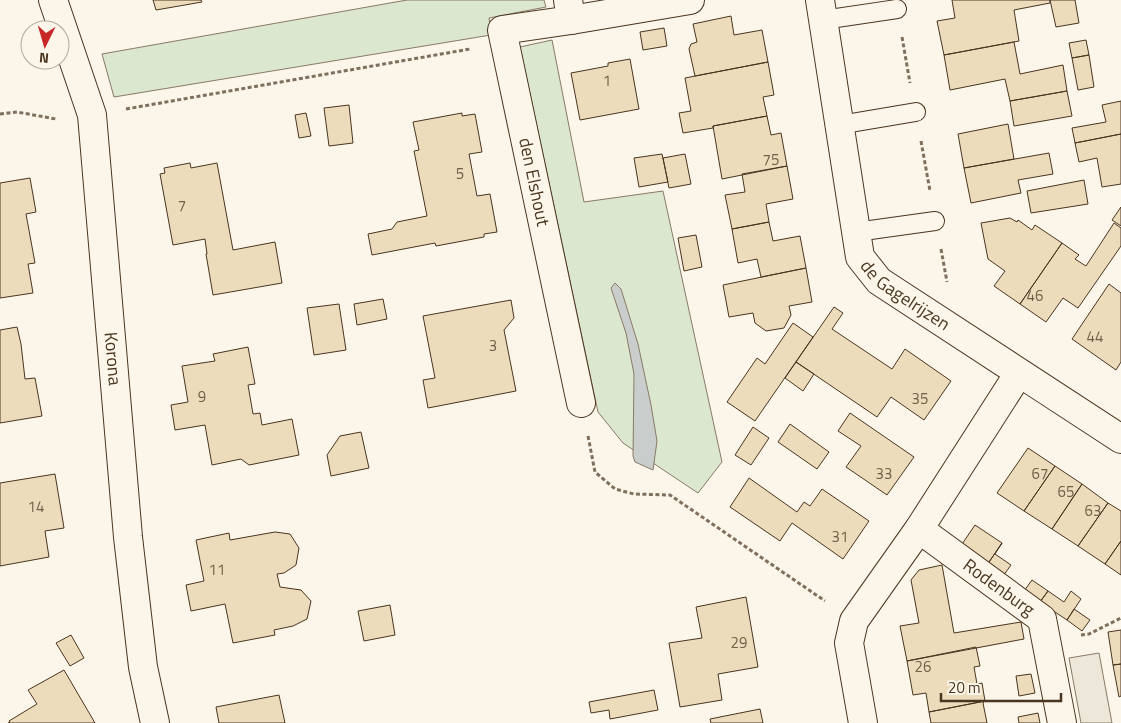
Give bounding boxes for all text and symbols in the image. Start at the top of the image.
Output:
north arrow [20,20,70,70]
text: N [38,48,50,69]
house number: 1 [603,69,611,92]
street label: den Elshout [512,135,557,229]
house number: 75 [763,148,779,171]
house number: 5 [456,162,464,185]
house number: 7 [178,194,186,217]
street label: de Gagelrijzen [854,254,956,337]
house number: 46 [1027,284,1043,307]
house number: 44 [1087,325,1103,348]
street label: Korona [98,331,129,387]
house number: 3 [489,334,497,357]
house number: 9 [198,385,206,408]
house number: 35 [912,387,928,410]
house number: 33 [876,462,892,485]
house number: 67 [1032,462,1048,485]
house number: 65 [1058,480,1074,503]
house number: 14 [28,495,44,518]
house number: 63 [1085,499,1101,522]
house number: 31 [832,525,848,548]
street label: Rodenburg [958,552,1041,623]
house number: 11 [209,558,225,581]
house number: 29 [731,631,747,654]
house number: 26 [915,655,931,678]
scale bar [941,670,1061,702]
text: 20 m [948,676,981,699]

